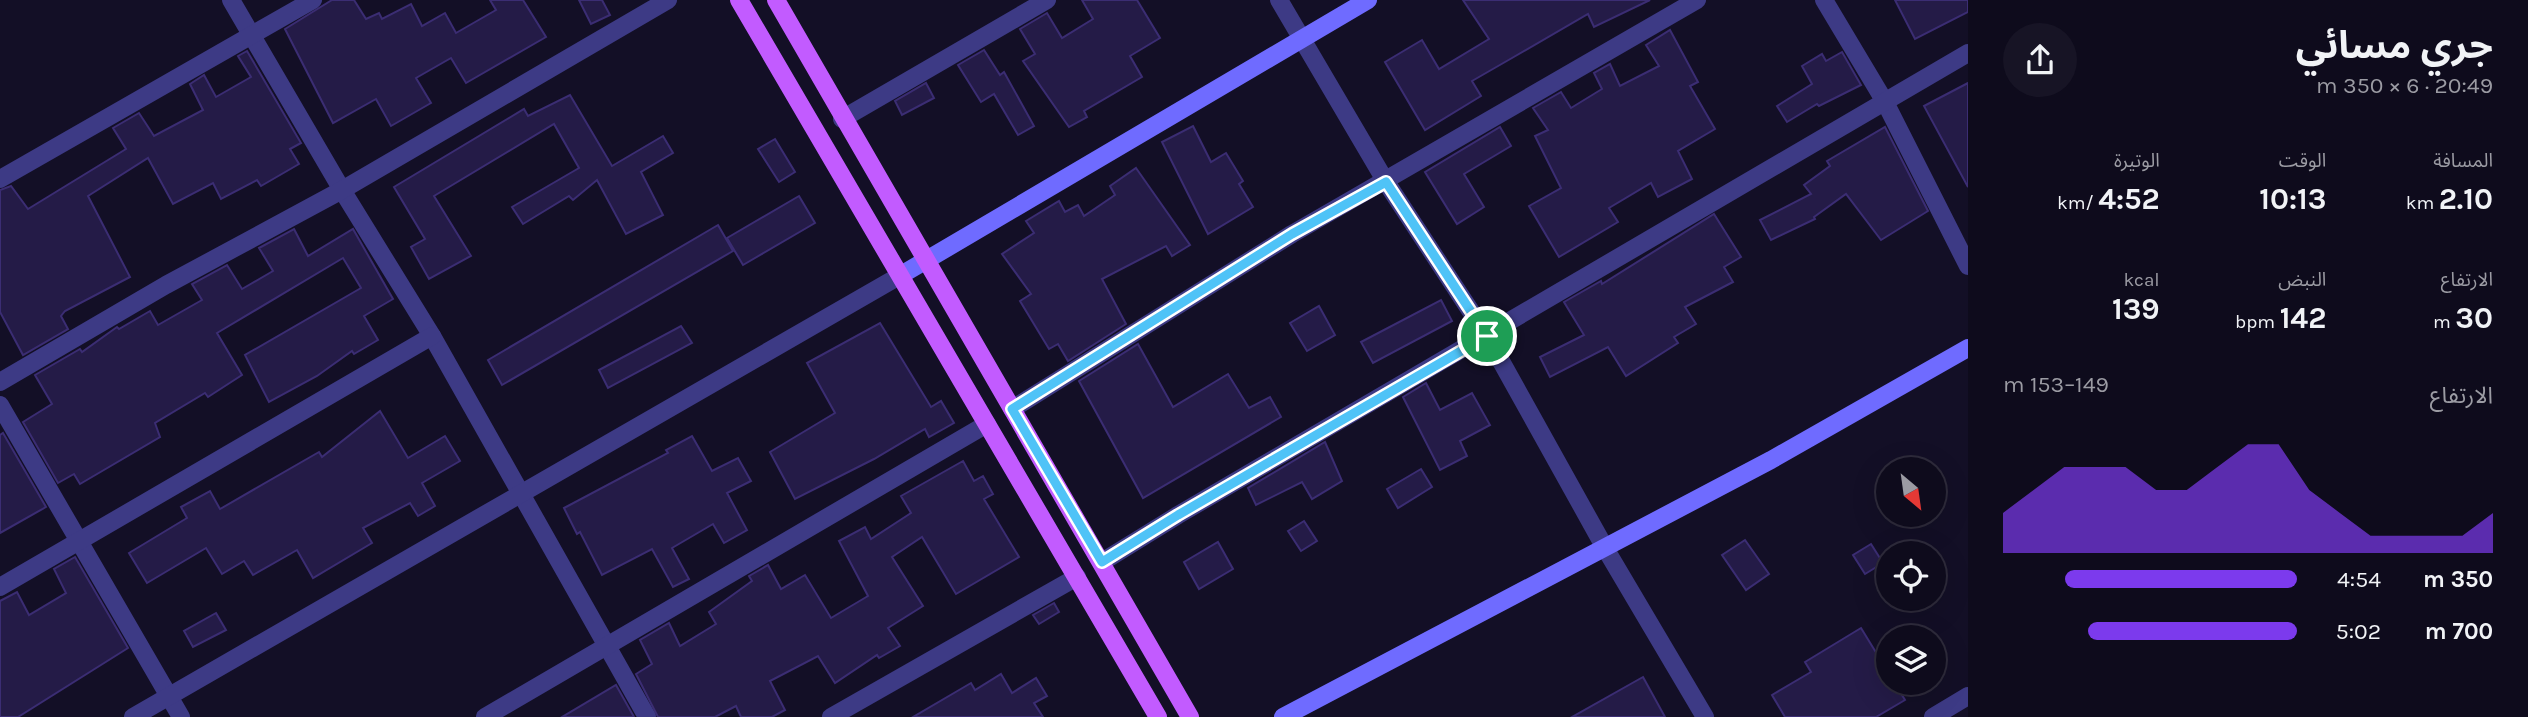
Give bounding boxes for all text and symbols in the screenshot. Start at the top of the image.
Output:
button: share [2003,23,2077,97]
text: جري مسائي [2296,23,2493,68]
text: 20:49 · 6 × 350 m [2316,72,2493,99]
text: الوتيرة [2114,150,2160,172]
text: الوقت [2279,150,2326,172]
text: المسافة [2433,150,2493,172]
text: 4:52 [2098,181,2160,217]
text: 10:13 [2259,181,2326,217]
text: 2.10 [2439,181,2493,217]
text: /km [2057,192,2098,214]
text: km [2406,192,2439,214]
text: kcal [2123,269,2160,291]
text: النبض [2278,269,2326,291]
text: الارتفاع [2441,269,2493,291]
text: 139 [2112,291,2160,327]
text: 142 [2280,300,2326,336]
text: 30 [2455,300,2493,336]
pin [1457,306,1517,366]
text: bpm [2235,311,2280,333]
text: m [2433,311,2455,333]
icon: arrive [1468,317,1506,355]
text: 149–153 m [2003,371,2109,398]
text: الارتفاع [2430,382,2493,409]
north arrow [1876,457,1946,527]
map controls [1876,457,1946,695]
button: locate [1876,541,1946,611]
text: 4:54 [2337,566,2381,593]
text: 350 m [2423,566,2493,593]
text: 5:02 [2336,618,2381,645]
text: 700 m [2425,618,2493,645]
button: layers [1876,625,1946,695]

